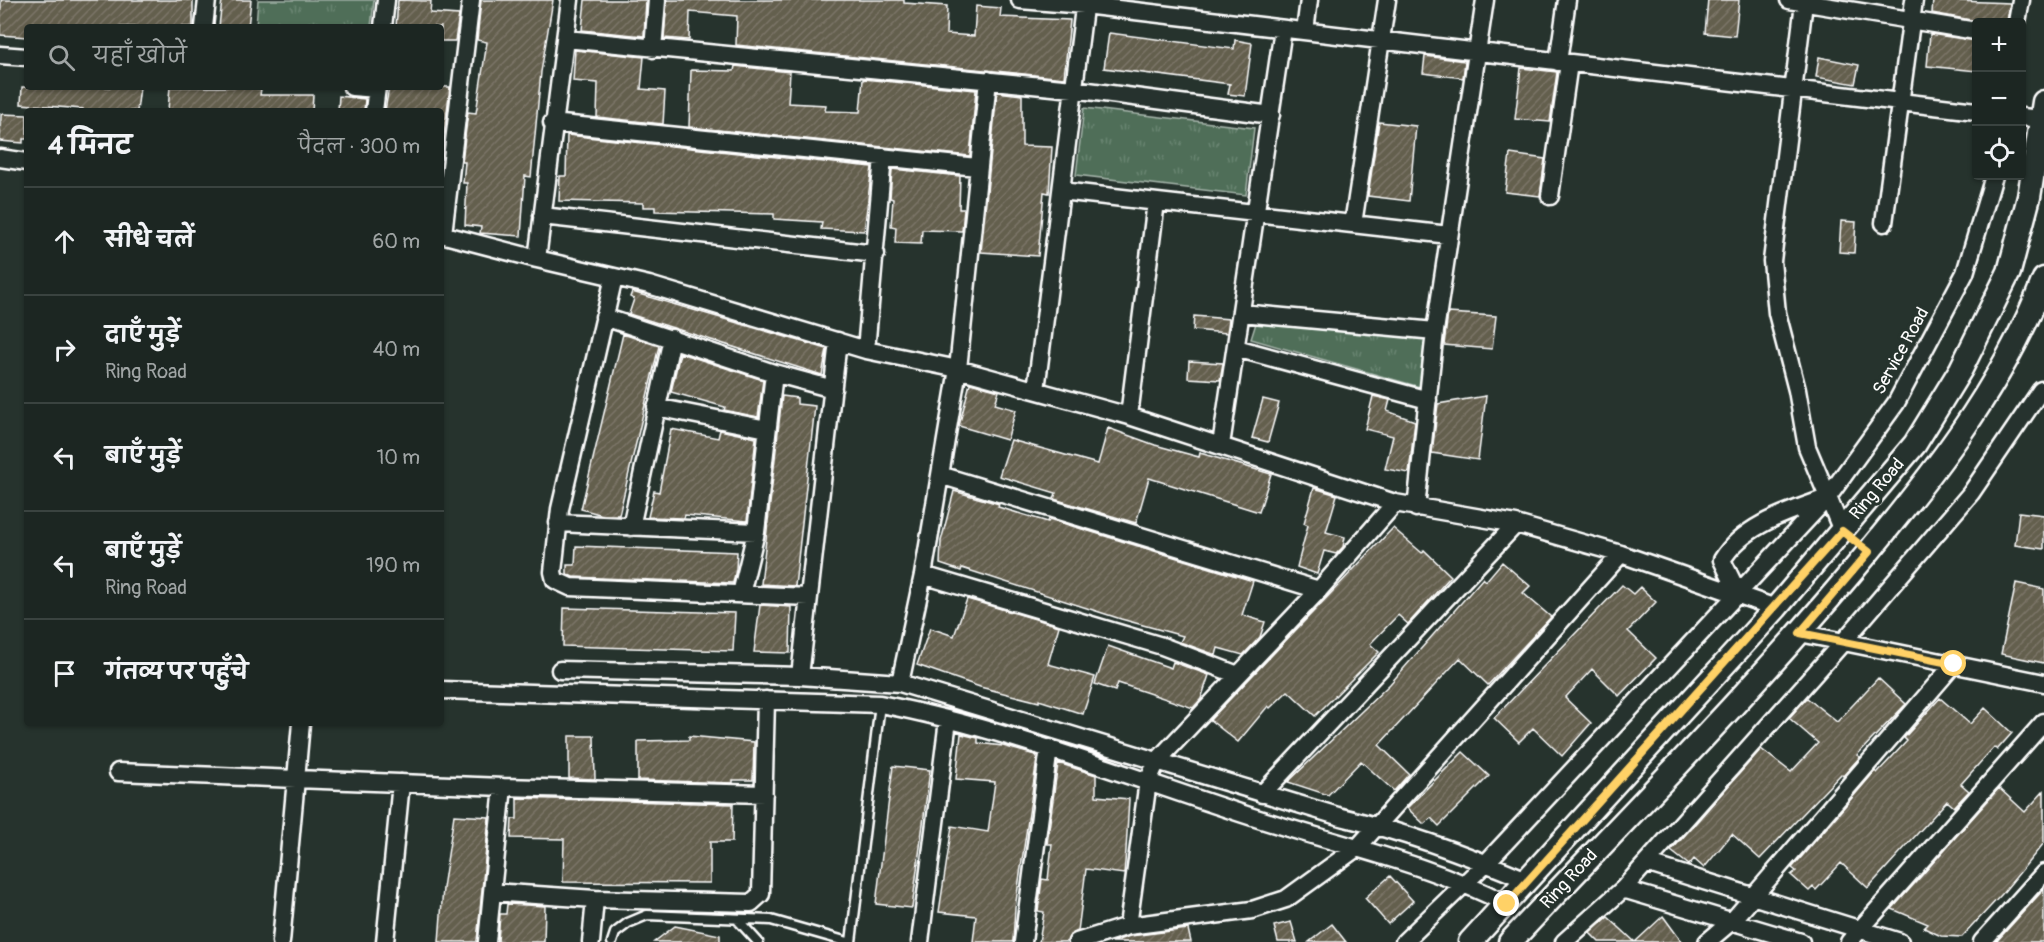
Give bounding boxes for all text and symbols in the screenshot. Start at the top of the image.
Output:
map controls [1972,18,2026,180]
button: + [1972,18,2026,72]
search box [24,24,444,90]
icon: search [45,41,78,74]
text: यहाँ खोजें [93,42,187,70]
button: − [1972,72,2026,126]
button: locate [1972,126,2026,180]
text: 4 मिनट [48,130,132,162]
text: पैदल · 300 m [298,134,420,159]
icon: ahead [48,225,81,258]
text: सीधे चलें [105,226,194,254]
text: 60 m [373,229,420,254]
street label: Service Road [1868,303,1934,399]
text: दाएँ मुड़ें [105,321,181,349]
icon: right [48,333,81,366]
text: 40 m [373,337,420,362]
text: Ring Road [105,359,187,384]
icon: left [48,441,81,474]
text: बाएँ मुड़ें [105,442,181,470]
text: 10 m [376,445,420,470]
street label: Ring Road [1844,453,1910,525]
text: बाएँ मुड़ें [105,537,181,565]
icon: left [48,549,81,582]
text: 190 m [366,553,420,578]
text: Ring Road [105,575,187,600]
route start [1940,650,1966,676]
icon: arrive [48,657,81,690]
text: गंतव्य पर पहुँचे [105,658,248,686]
street label: Ring Road [1535,844,1603,914]
route end [1493,890,1519,916]

